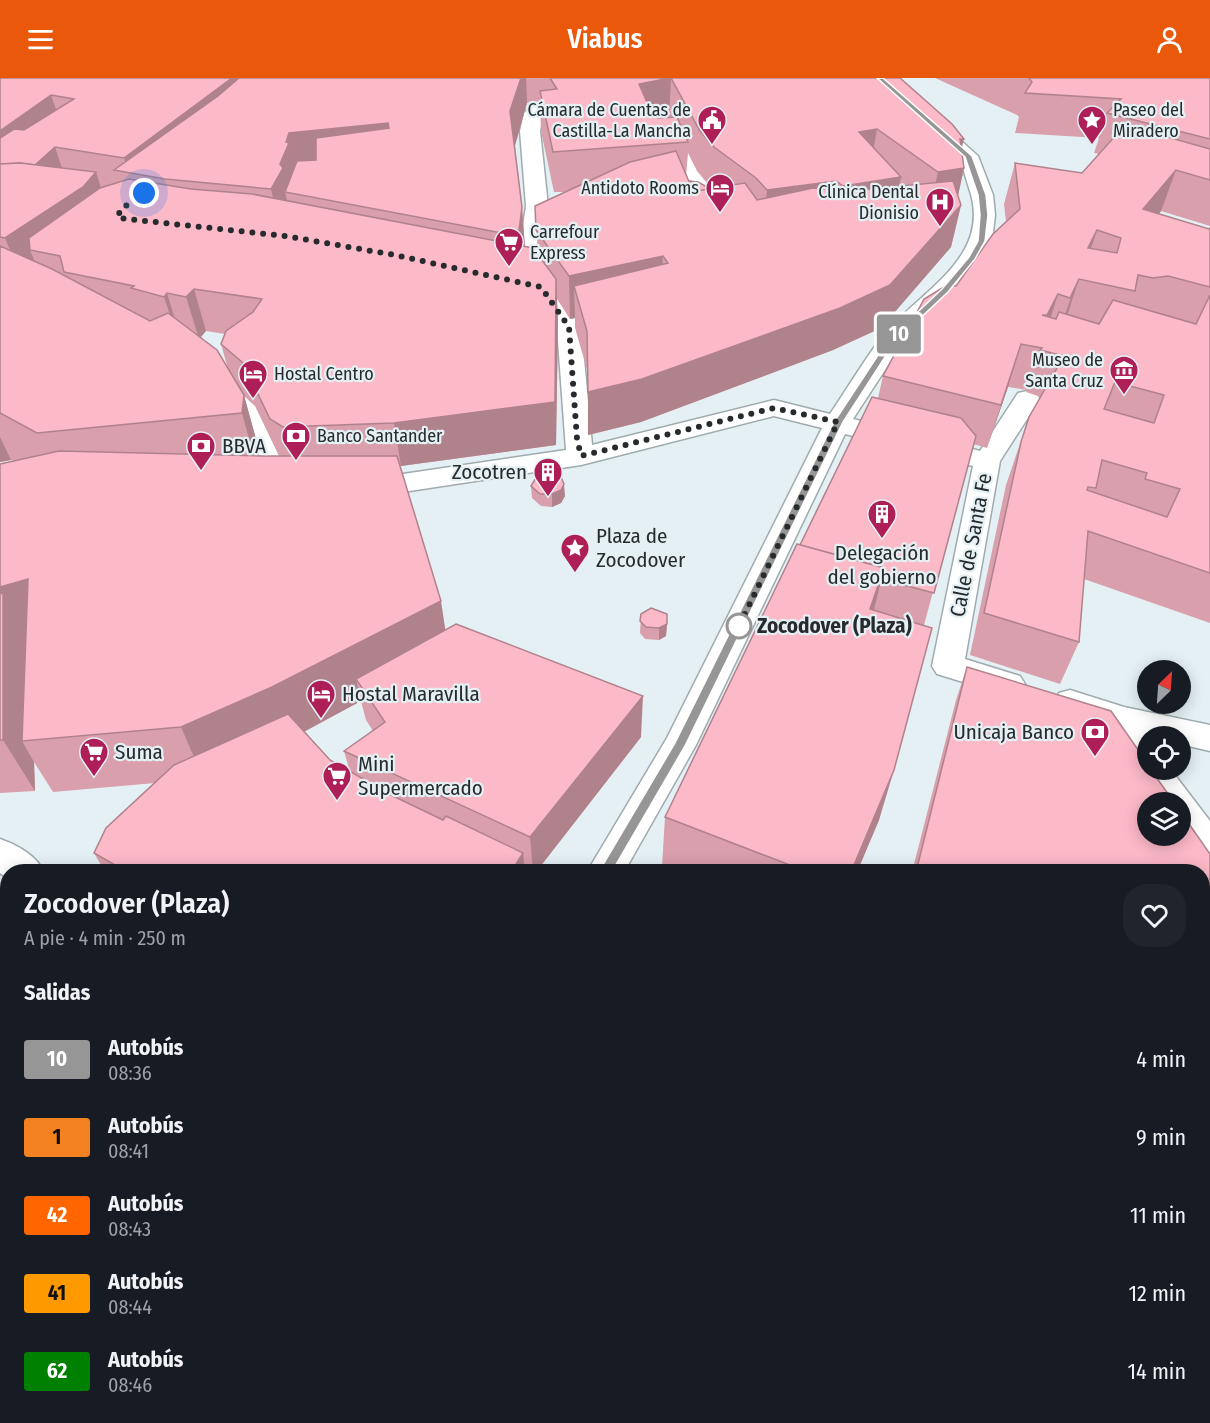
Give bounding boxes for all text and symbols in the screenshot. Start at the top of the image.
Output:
icon: menu [24,23,57,56]
text: Viabus [568,23,642,55]
icon: person [1153,23,1186,56]
place label: Cámara de Cuentas de Castilla-La Mancha [527,99,691,142]
place label: Paseo del Miradero [1113,99,1184,142]
public building icon: Cámara de Cuentas de Castilla-La Mancha [696,104,728,146]
place icon: Paseo del Miradero [1076,104,1108,146]
hotel icon: Antidoto Rooms [704,172,736,214]
place label: Antidoto Rooms [581,177,699,199]
your location [129,178,159,208]
place label: Clínica Dental Dionisio [818,181,919,224]
hospital icon: Clínica Dental Dionisio [924,186,956,228]
place label: Carrefour Express [530,221,600,264]
supermarket icon: Carrefour Express [493,226,525,268]
line badge: 10 [872,314,926,354]
text: 10 [889,321,909,347]
place label: Museo de Santa Cruz [1025,349,1103,392]
museum icon: Museo de Santa Cruz [1108,354,1140,396]
hotel icon: Hostal Centro [237,358,269,400]
place label: Hostal Centro [274,363,374,385]
bank icon: Banco Santander [280,420,312,462]
place label: Banco Santander [317,425,443,447]
bank icon: BBVA [185,430,217,472]
place label: BBVA [222,433,266,459]
building icon: Zocotren [532,456,564,498]
place label: Zocotren [452,459,527,485]
street label: Calle de Santa Fe [944,471,998,619]
building icon: Delegación del gobierno [866,498,898,540]
place label: Plaza de Zocodover [596,523,686,573]
place icon: Plaza de Zocodover [559,532,591,574]
place label: Delegación del gobierno [828,540,936,590]
marker: Zocodover (Plaza) [726,613,752,639]
place label: Zocodover (Plaza) [757,613,912,639]
north arrow [1137,660,1191,714]
map controls [1137,660,1191,846]
hotel icon: Hostal Maravilla [305,678,337,720]
place label: Hostal Maravilla [342,681,480,707]
bank icon: Unicaja Banco [1079,716,1111,758]
place label: Unicaja Banco [953,719,1074,745]
button: locate [1137,726,1191,780]
supermarket icon: Suma [78,736,110,778]
place label: Suma [115,739,163,765]
place label: Mini Supermercado [358,751,483,801]
supermarket icon: Mini Supermercado [321,760,353,802]
button: layers [1137,792,1191,846]
button: heart [1123,884,1186,947]
text: Zocodover (Plaza) [24,887,229,920]
text: A pie · 4 min · 250 m [24,926,186,950]
text: Salidas [24,979,90,1006]
text: Autobús [108,1034,183,1061]
text: 10 [47,1046,67,1072]
text: 4 min [1136,1046,1186,1073]
text: 08:36 [108,1061,152,1085]
text: Autobús [108,1112,183,1139]
text: 1 [53,1124,61,1150]
text: 9 min [1136,1124,1186,1151]
text: 08:41 [108,1139,149,1163]
text: Autobús [108,1190,183,1217]
text: 42 [47,1202,67,1228]
text: 11 min [1130,1202,1186,1229]
text: 08:43 [108,1217,151,1241]
text: Autobús [108,1268,183,1295]
text: 41 [48,1280,66,1306]
text: 12 min [1128,1280,1186,1307]
text: 08:44 [108,1295,152,1319]
text: Autobús [108,1346,183,1373]
text: 62 [47,1358,67,1384]
text: 14 min [1128,1358,1186,1385]
text: 08:46 [108,1373,152,1397]

